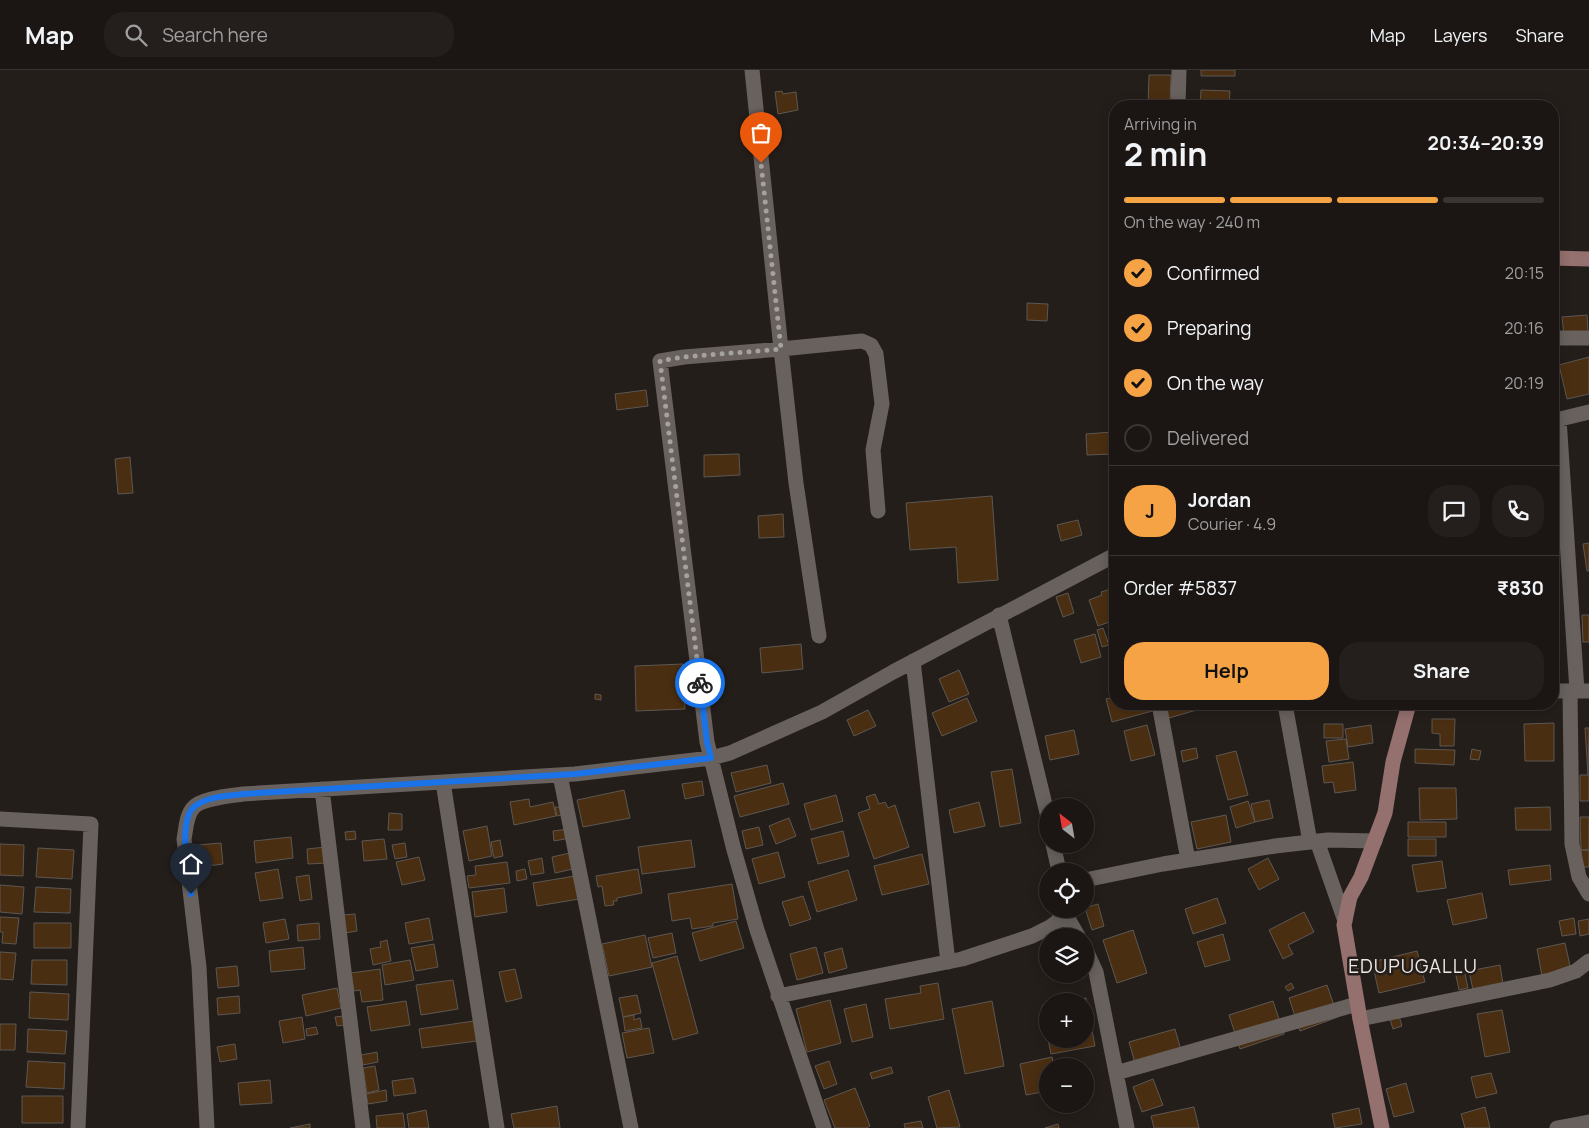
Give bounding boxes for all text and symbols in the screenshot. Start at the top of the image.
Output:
search box [104,12,454,57]
text: Map [25,18,74,51]
icon: search [122,21,150,49]
text: Search here [162,22,268,48]
text: Map [1370,23,1405,47]
text: Layers [1433,23,1487,47]
text: Share [1515,23,1564,47]
pin [740,112,782,163]
text: Arriving in [1124,113,1197,135]
icon: bag [747,119,775,147]
text: 20:34–20:39 [1428,130,1544,156]
text: 2 min [1124,132,1207,176]
text: On the way · 240 m [1124,211,1260,233]
icon: check [1124,259,1152,287]
text: Confirmed [1167,260,1260,286]
text: 20:15 [1505,262,1544,284]
icon: check [1124,314,1152,342]
text: Preparing [1167,315,1252,341]
text: 20:16 [1504,317,1544,339]
icon: check [1124,369,1152,397]
text: On the way [1167,370,1264,396]
text: 20:19 [1504,372,1544,394]
text: Delivered [1167,425,1249,451]
button: chat [1428,485,1480,537]
button: phone [1492,485,1544,537]
text: Jordan [1188,487,1251,513]
text: J [1145,498,1155,524]
text: Courier · 4.9 [1188,513,1276,535]
text: Order #5837 [1124,575,1237,601]
text: ₹830 [1497,575,1544,601]
button: Help [1124,642,1329,700]
button: Share [1339,642,1544,700]
courier [675,658,725,708]
icon: bike [686,669,714,697]
north arrow [1039,798,1094,852]
map controls [1039,798,1094,1113]
pin [170,843,212,894]
icon: home [177,850,205,878]
button: locate [1039,863,1094,918]
button: layers [1039,928,1094,983]
district label: EDUPUGALLU [1348,953,1478,979]
button: + [1039,993,1094,1048]
button: − [1039,1058,1094,1113]

